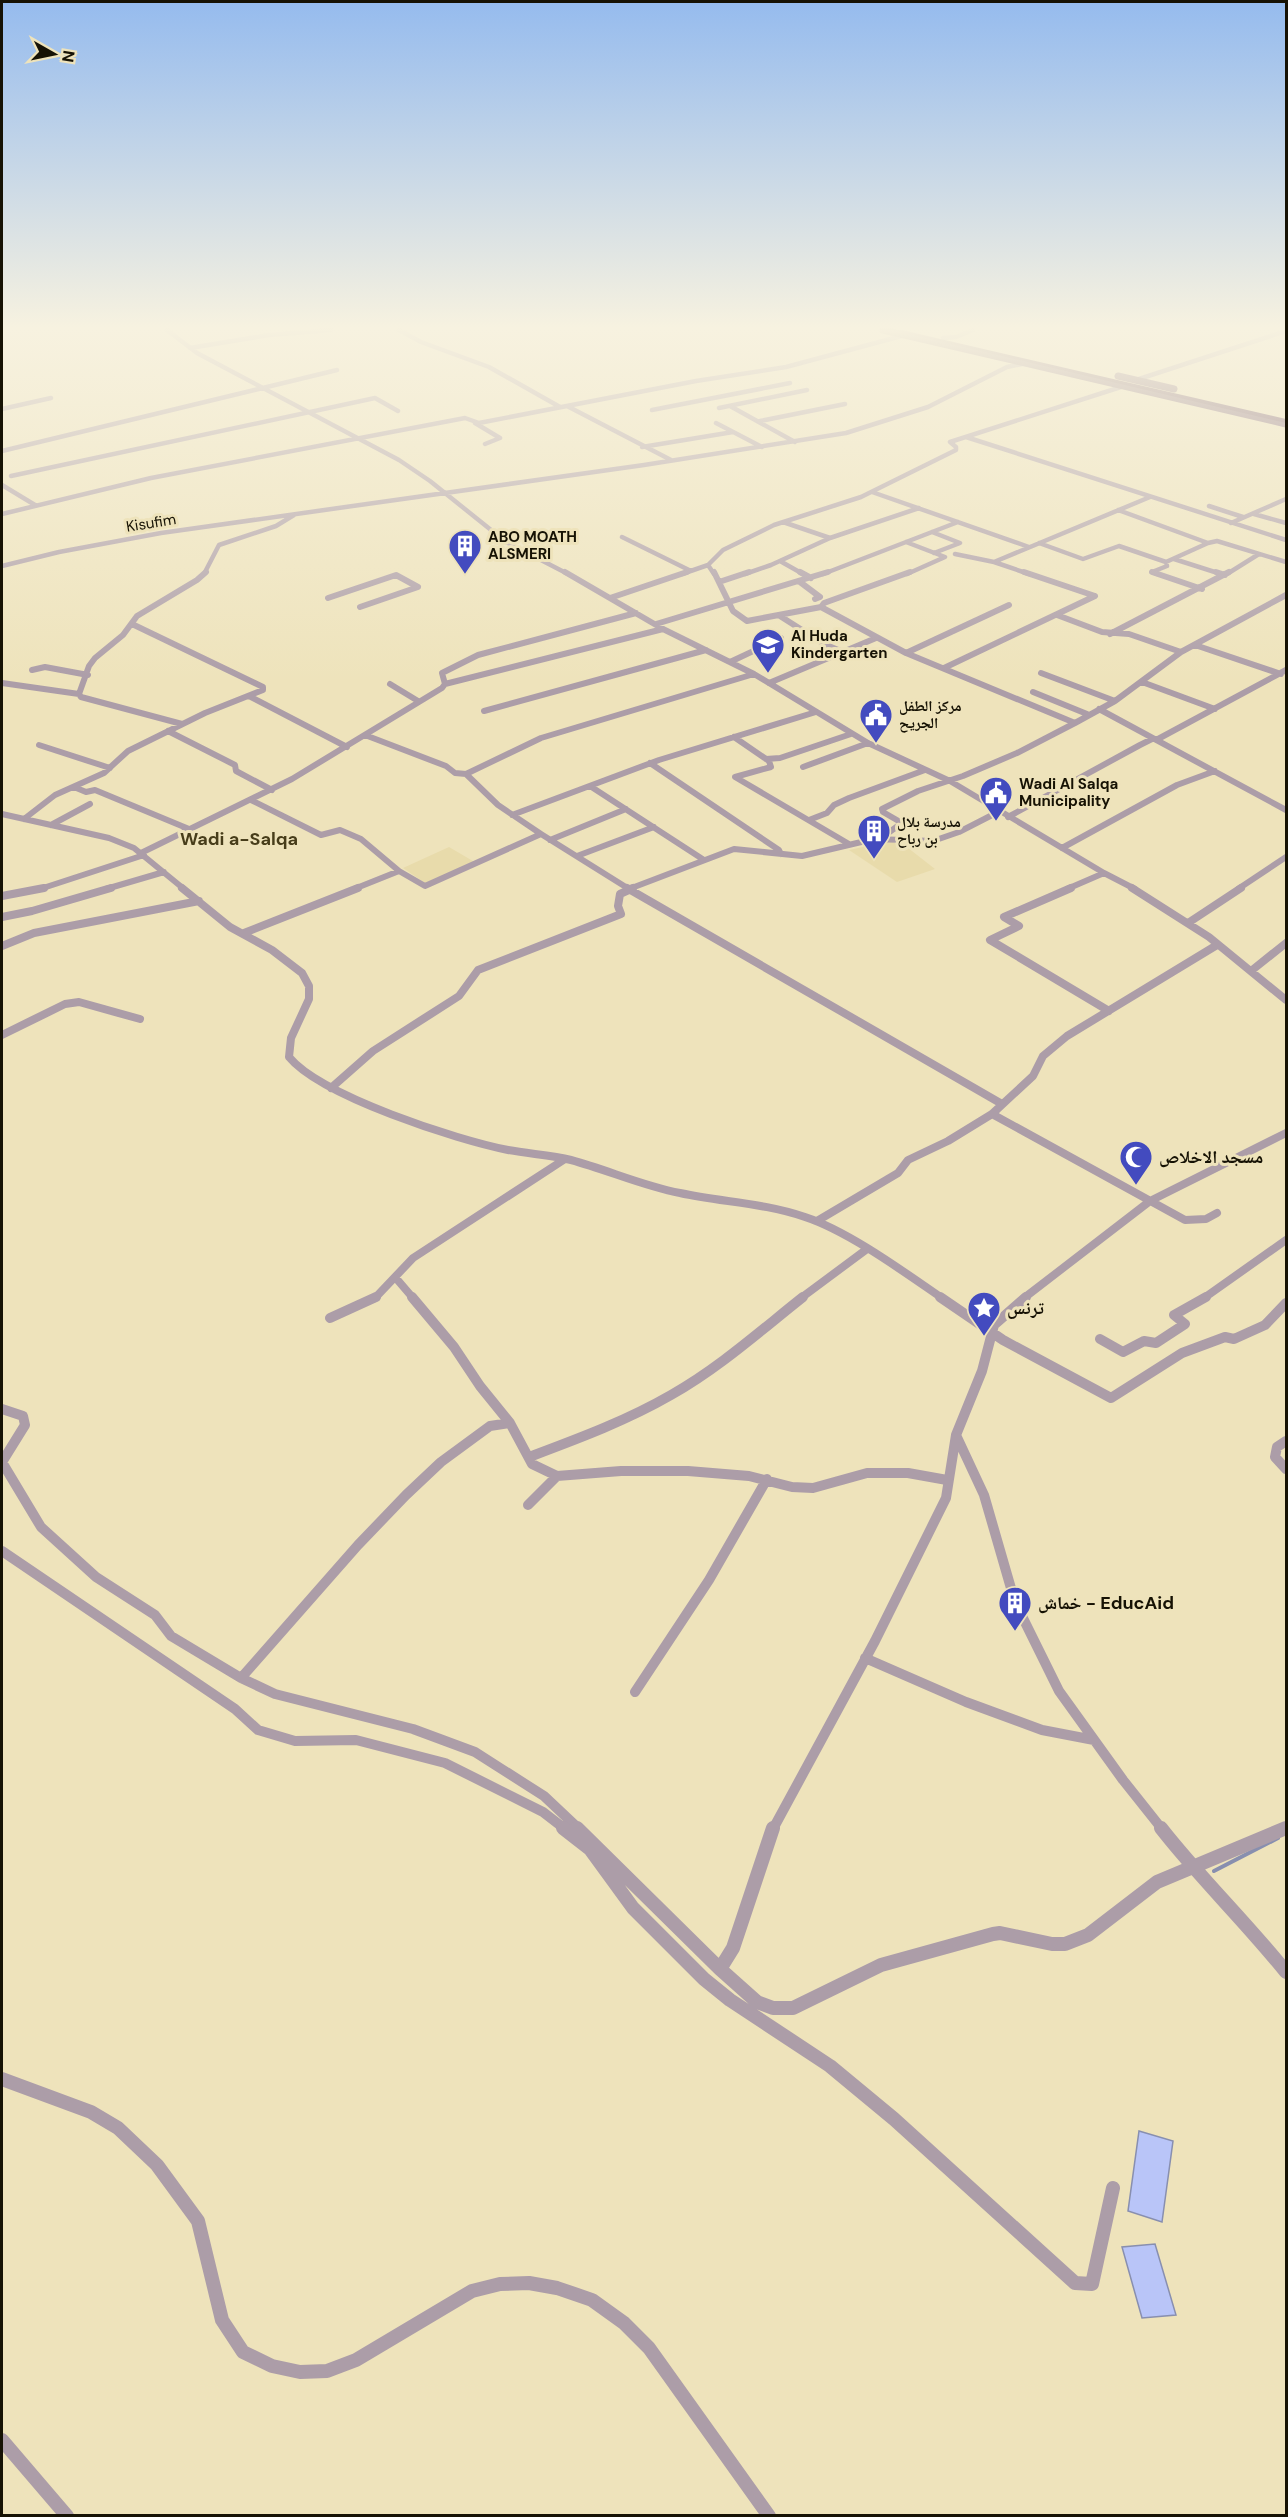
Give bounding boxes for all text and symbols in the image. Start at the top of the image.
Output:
north arrow [24,24,84,84]
text: N [57,49,80,64]
street label: Kisufim [125,509,177,537]
place label: ABO MOATH ALSMERI [488,527,577,564]
building icon: ABO MOATH ALSMERI [447,528,483,575]
place label: Al Huda Kindergarten [791,626,887,663]
school or university icon: Al Huda Kindergarten [750,627,786,674]
place label: مركز الطفل الجريح [899,696,962,733]
public building icon: مركز الطفل الجريح [858,697,894,744]
place label: Wadi Al Salqa Municipality [1019,774,1118,811]
public building icon: Wadi Al Salqa Municipality [978,775,1014,822]
place label: مدرسة بلال بن رباح [897,812,961,849]
building icon: مدرسة بلال بن رباح [856,813,892,860]
district label: Wadi a-Salqa [180,827,298,851]
mosque icon: مسجد الاخلاص [1118,1139,1154,1186]
place label: مسجد الاخلاص [1159,1145,1263,1169]
place icon: ترنس [966,1290,1002,1337]
place label: ترنس [1007,1296,1044,1320]
building icon: خماش - EducAid [997,1585,1033,1632]
place label: خماش - EducAid [1038,1591,1174,1615]

